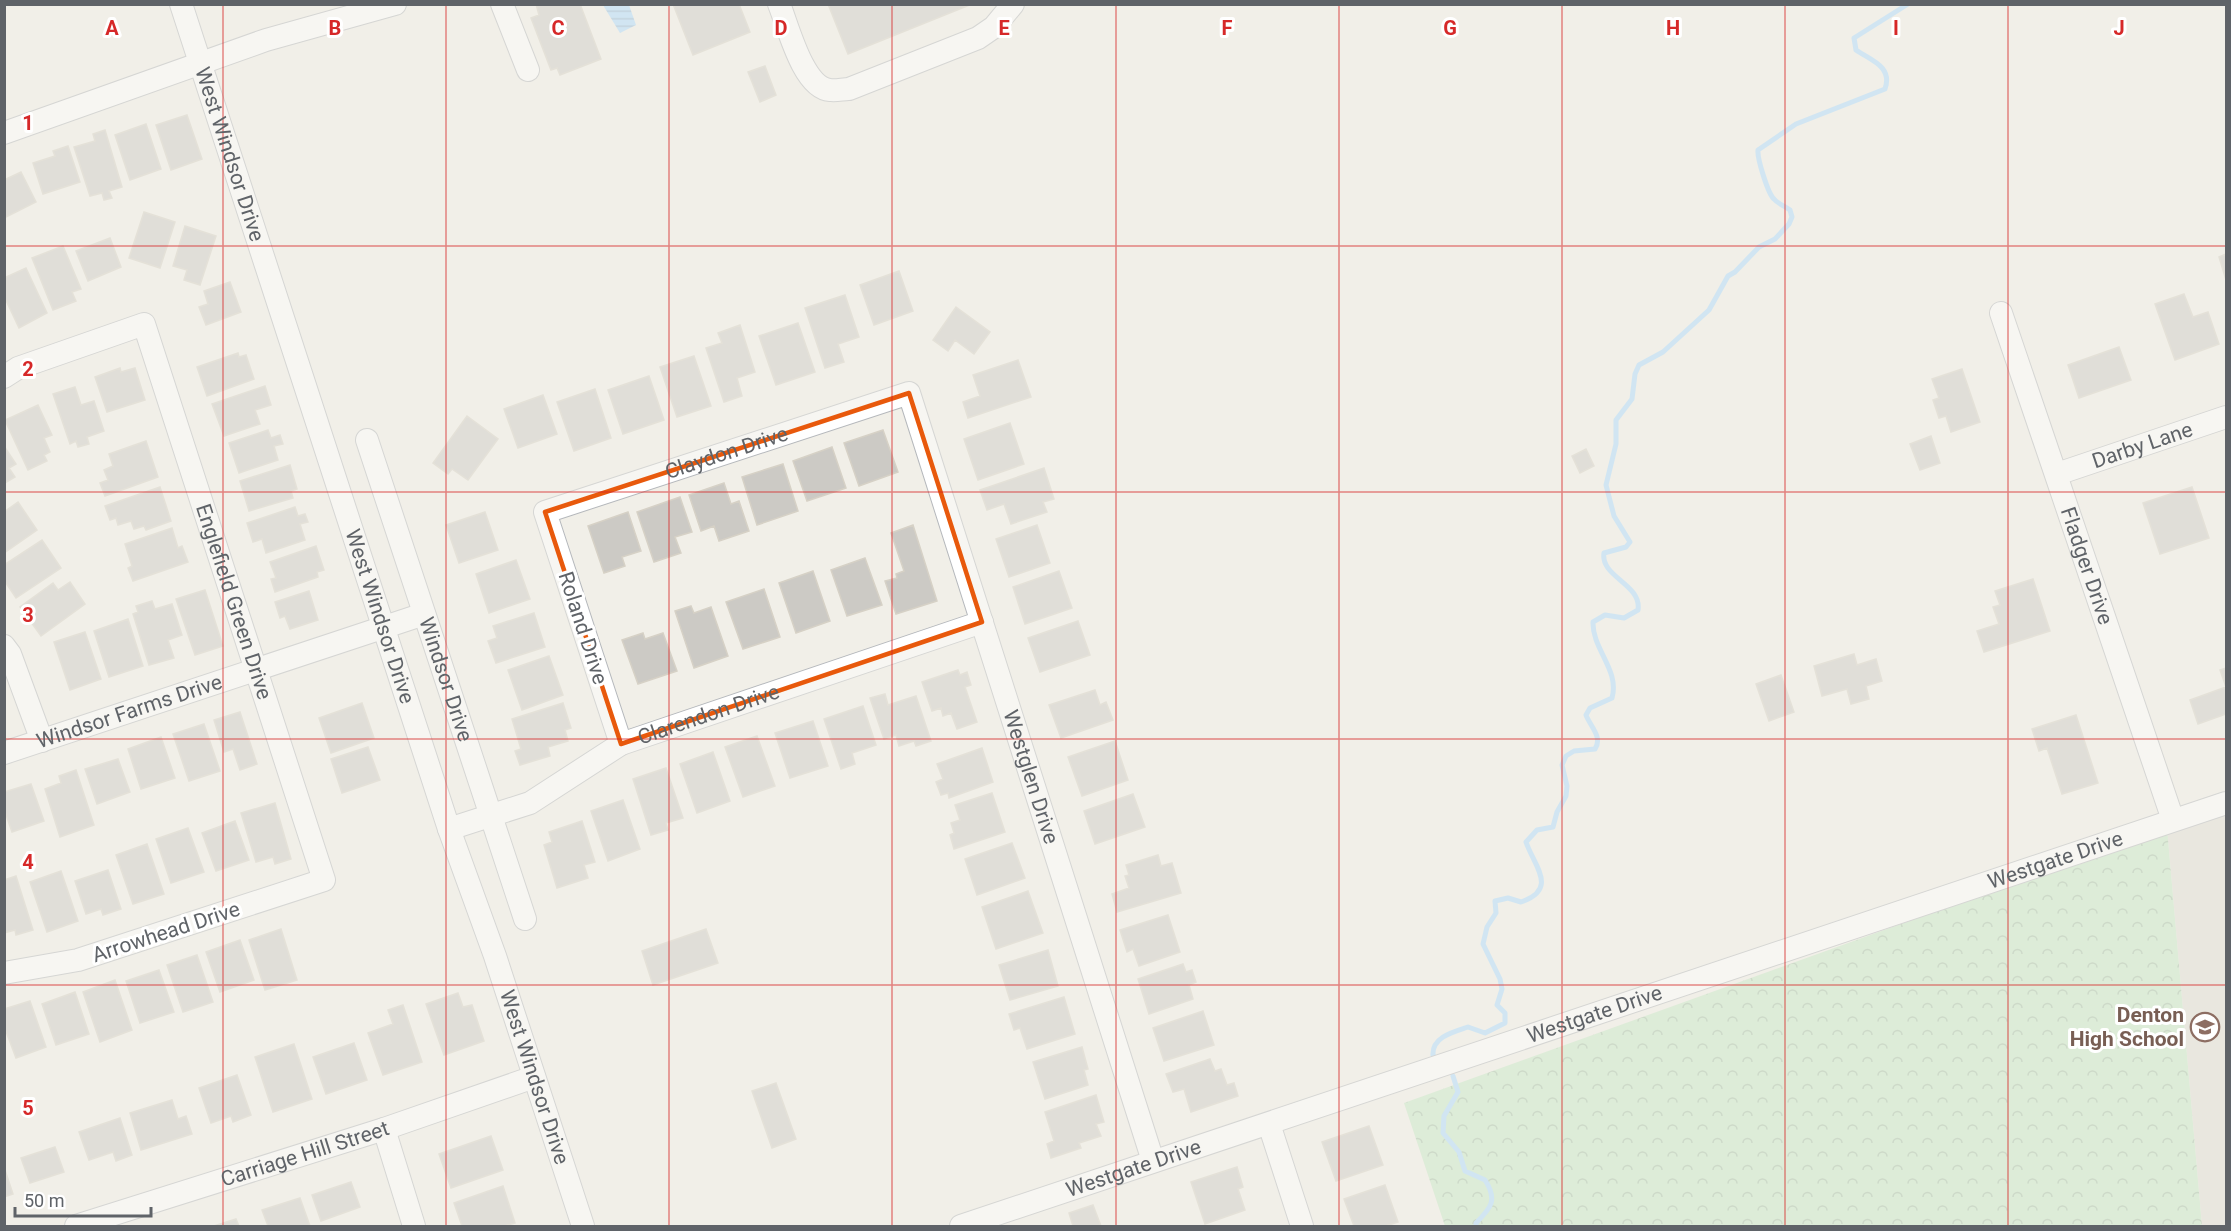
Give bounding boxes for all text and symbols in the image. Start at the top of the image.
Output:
text: A [105,16,119,40]
text: B [329,16,341,40]
text: C [551,16,565,40]
text: D [775,16,788,40]
text: E [998,16,1010,40]
text: F [1222,16,1233,40]
text: G [1443,16,1457,40]
text: H [1666,16,1680,40]
text: I [1893,16,1899,40]
text: J [2113,16,2125,40]
street label: West Windsor Drive [190,64,269,245]
text: 1 [22,111,34,135]
text: 2 [22,357,34,381]
street label: Darby Lane [2089,417,2196,473]
street label: Claydon Drive [662,421,791,484]
street label: Englefield Green Drive [191,501,277,702]
street label: Fladger Drive [2056,504,2118,628]
street label: West Windsor Drive [340,526,419,707]
street label: Roland Drive [553,569,613,687]
text: 3 [22,603,34,627]
street label: Windsor Drive [414,614,478,745]
street label: Windsor Farms Drive [34,670,225,753]
street label: Clarendon Drive [635,679,782,749]
street label: Westglen Drive [998,707,1064,847]
street label: Westgate Drive [1985,826,2126,894]
text: 4 [22,850,34,874]
street label: Arrowhead Drive [89,897,243,967]
street label: Westgate Drive [1524,980,1665,1048]
street label: West Windsor Drive [495,987,574,1167]
place label: Denton High School [2070,1003,2184,1051]
school or university icon: Denton High School [2189,1011,2221,1043]
text: 5 [22,1096,34,1120]
street label: Carriage Hill Street [218,1116,392,1192]
street label: Westgate Drive [1063,1135,1204,1202]
scale bar [15,1180,152,1218]
text: 50 m [24,1190,64,1211]

